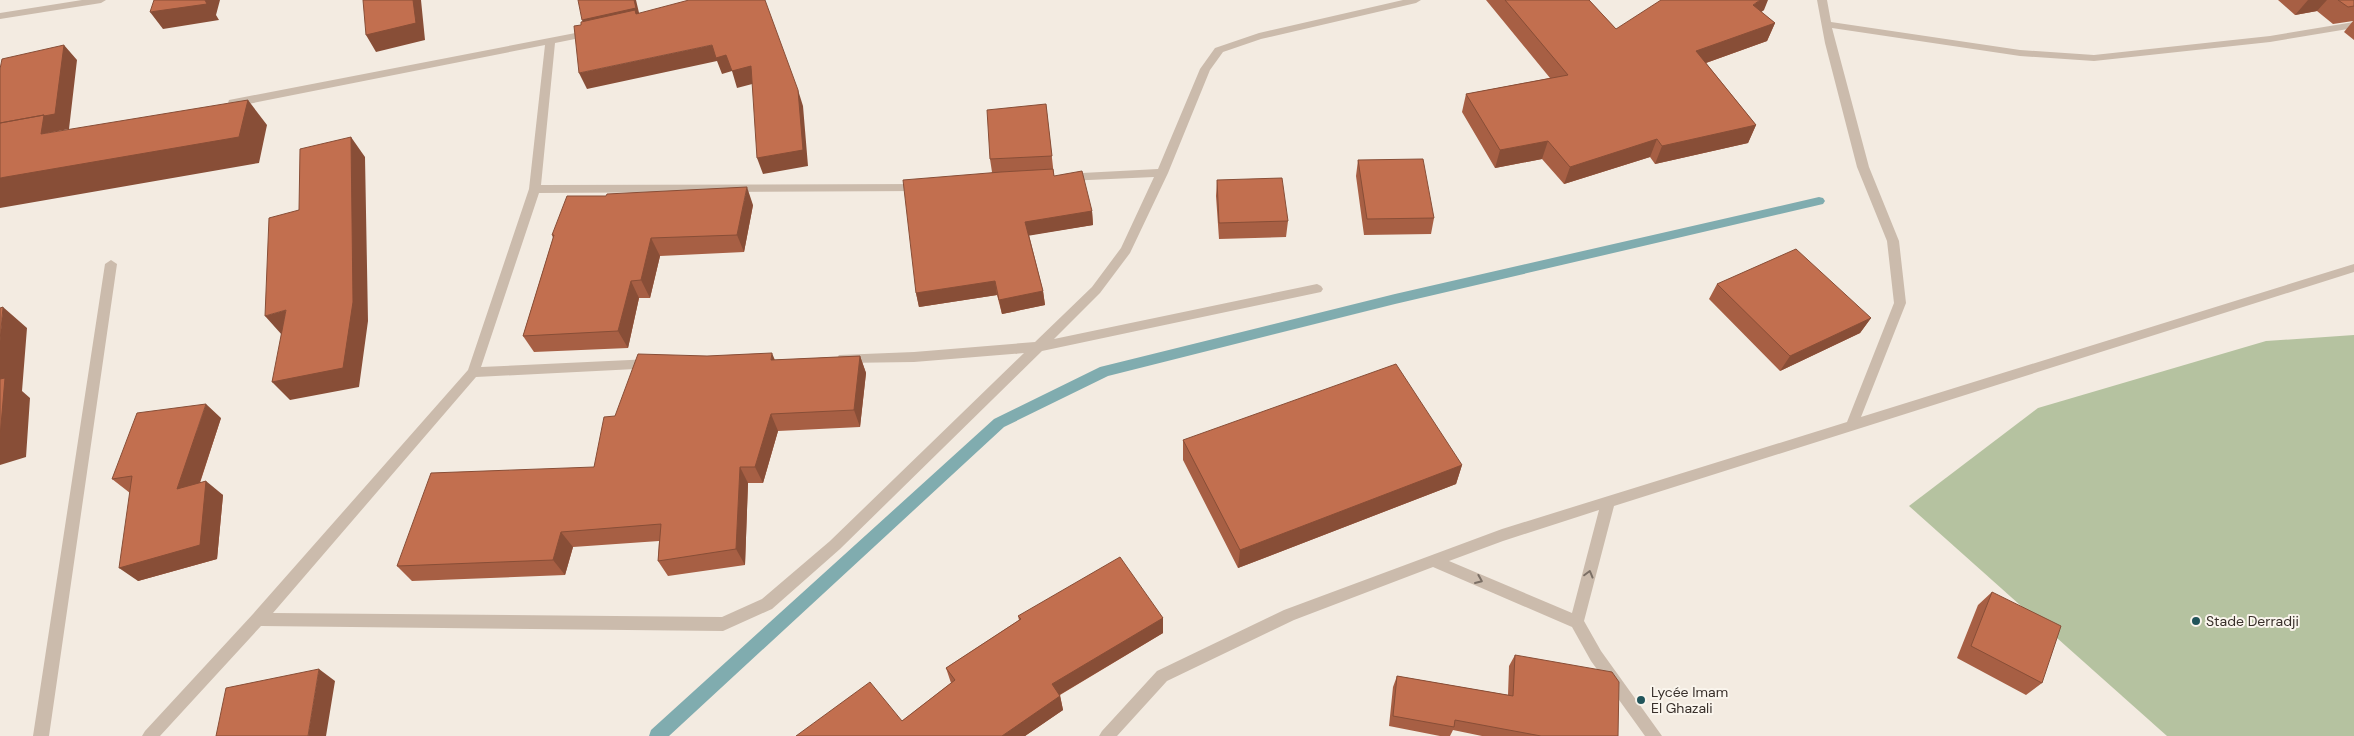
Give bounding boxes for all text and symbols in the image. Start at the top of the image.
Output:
one-way arrow [1583,570,1594,579]
one-way arrow [1474,573,1483,584]
place label: Stade Derradji [2206,612,2299,630]
marker: Stade Derradji [2190,615,2202,627]
place label: Lycée Imam El Ghazali [1651,683,1728,717]
marker: Lycée Imam El Ghazali [1635,694,1647,706]

